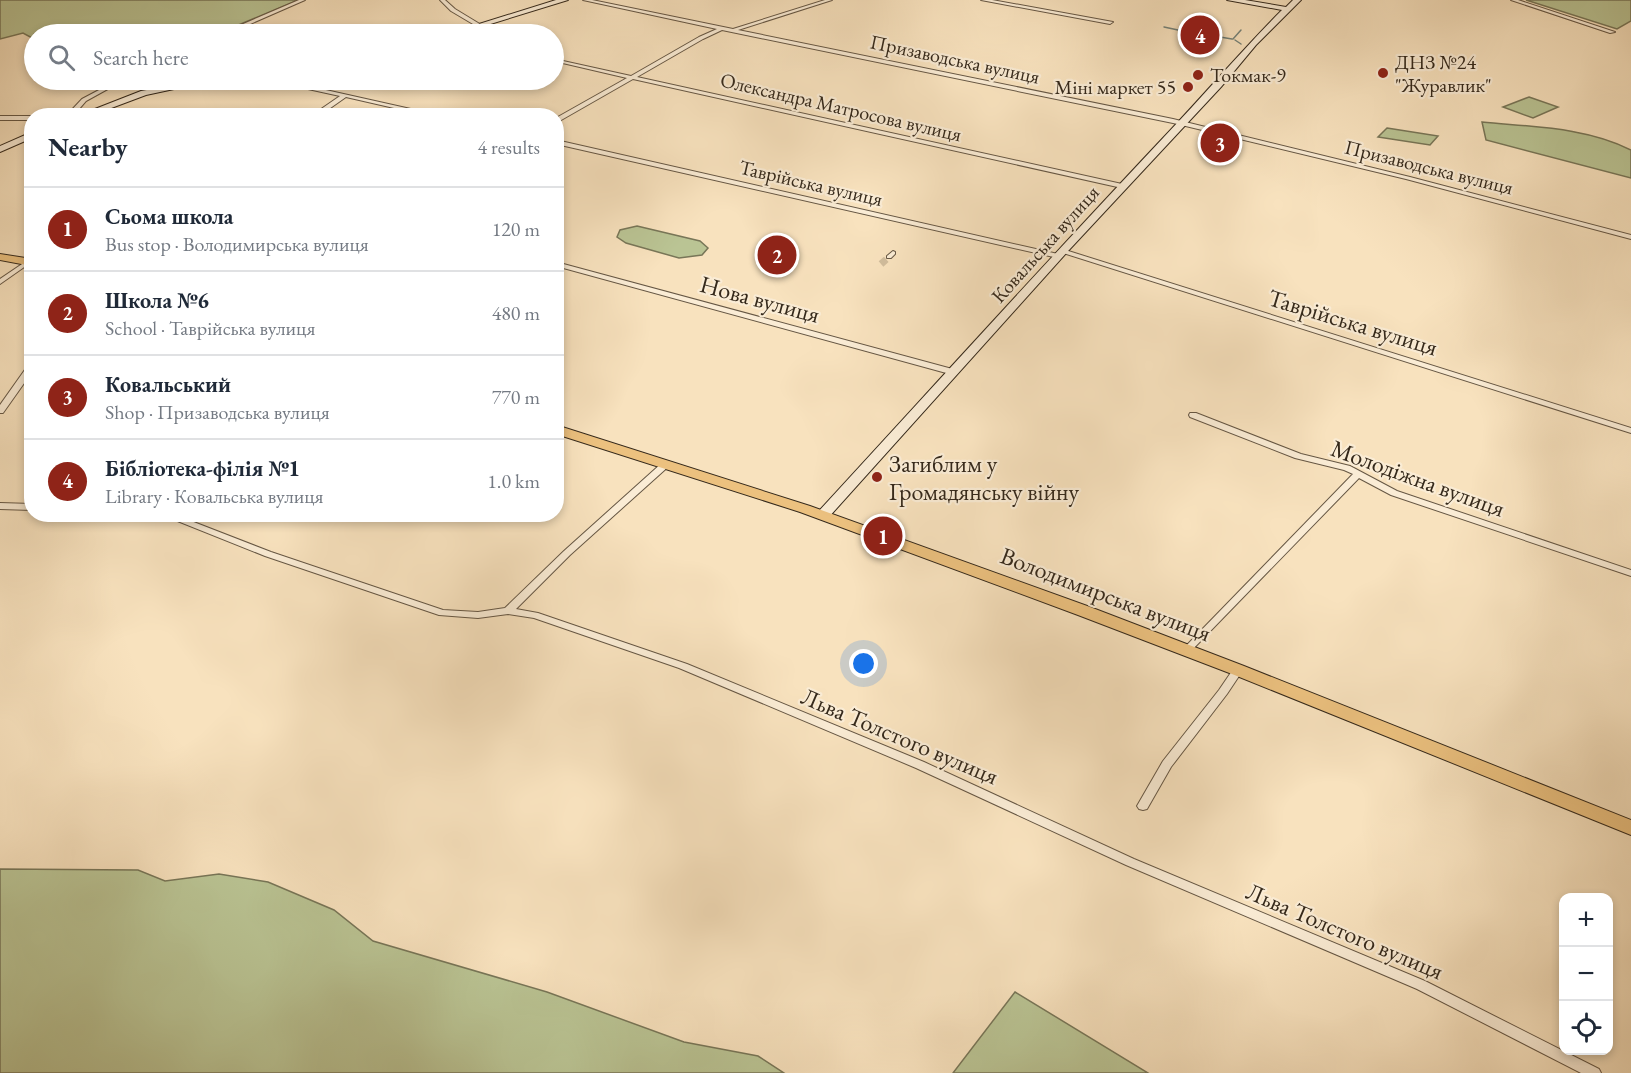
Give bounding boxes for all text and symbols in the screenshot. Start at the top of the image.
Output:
pin: 4 [1180,12,1220,57]
search box [24,24,564,90]
street label: Призаводська вулиця [868,28,1042,90]
icon: search [45,41,78,74]
text: Search here [93,43,188,72]
place label: ДНЗ №24 "Журавлик" [1395,49,1492,98]
place label: Токмак-9 [1210,62,1286,88]
marker: ДНЗ №24 "Журавлик" [1376,66,1390,80]
street label: Олександра Матросова вулиця [718,67,964,147]
marker: Токмак-9 [1191,68,1205,82]
place label: Міні маркет 55 [1055,74,1176,100]
marker: Міні маркет 55 [1181,80,1195,94]
pin: 3 [1200,120,1240,166]
text: Nearby [48,130,128,164]
street label: Призаводська вулиця [1342,133,1516,201]
text: 4 results [477,134,540,160]
street label: Таврійська вулиця [737,154,885,212]
street label: Ковальська вулиця [985,180,1105,308]
text: Сьома школа [105,202,233,231]
text: 1 [62,216,73,242]
text: 120 m [492,216,540,242]
text: Bus stop · Володимирська вулиця [105,231,369,257]
pin: 2 [758,232,796,278]
street label: Нова вулиця [697,268,824,330]
street label: Таврійська вулиця [1265,282,1442,363]
text: Школа №6 [105,286,209,315]
text: 2 [62,300,73,326]
text: 480 m [492,300,540,326]
text: School · Таврійська вулиця [105,315,315,341]
text: Ковальський [105,370,231,399]
text: 3 [62,384,73,410]
text: 770 m [492,384,540,410]
text: Shop · Призаводська вулиця [105,399,330,425]
street label: Молодіжна вулиця [1327,432,1509,524]
place label: Загиблим у Громадянську війну [889,448,1080,507]
text: Бібліотека-філія №1 [105,454,300,483]
text: 4 [62,468,73,494]
text: 1.0 km [487,468,540,494]
marker: Загиблим у Громадянську війну [870,470,884,484]
text: Library · Ковальська вулиця [105,483,324,509]
pin: 1 [864,514,902,558]
street label: Володимирська вулиця [996,540,1216,649]
your location [849,649,878,678]
street label: Льва Толстого вулиця [797,681,1003,792]
street label: Льва Толстого вулиця [1242,876,1448,987]
map controls [1559,893,1613,1055]
button: + [1559,893,1613,947]
button: − [1559,947,1613,1001]
button: locate [1559,1001,1613,1055]

